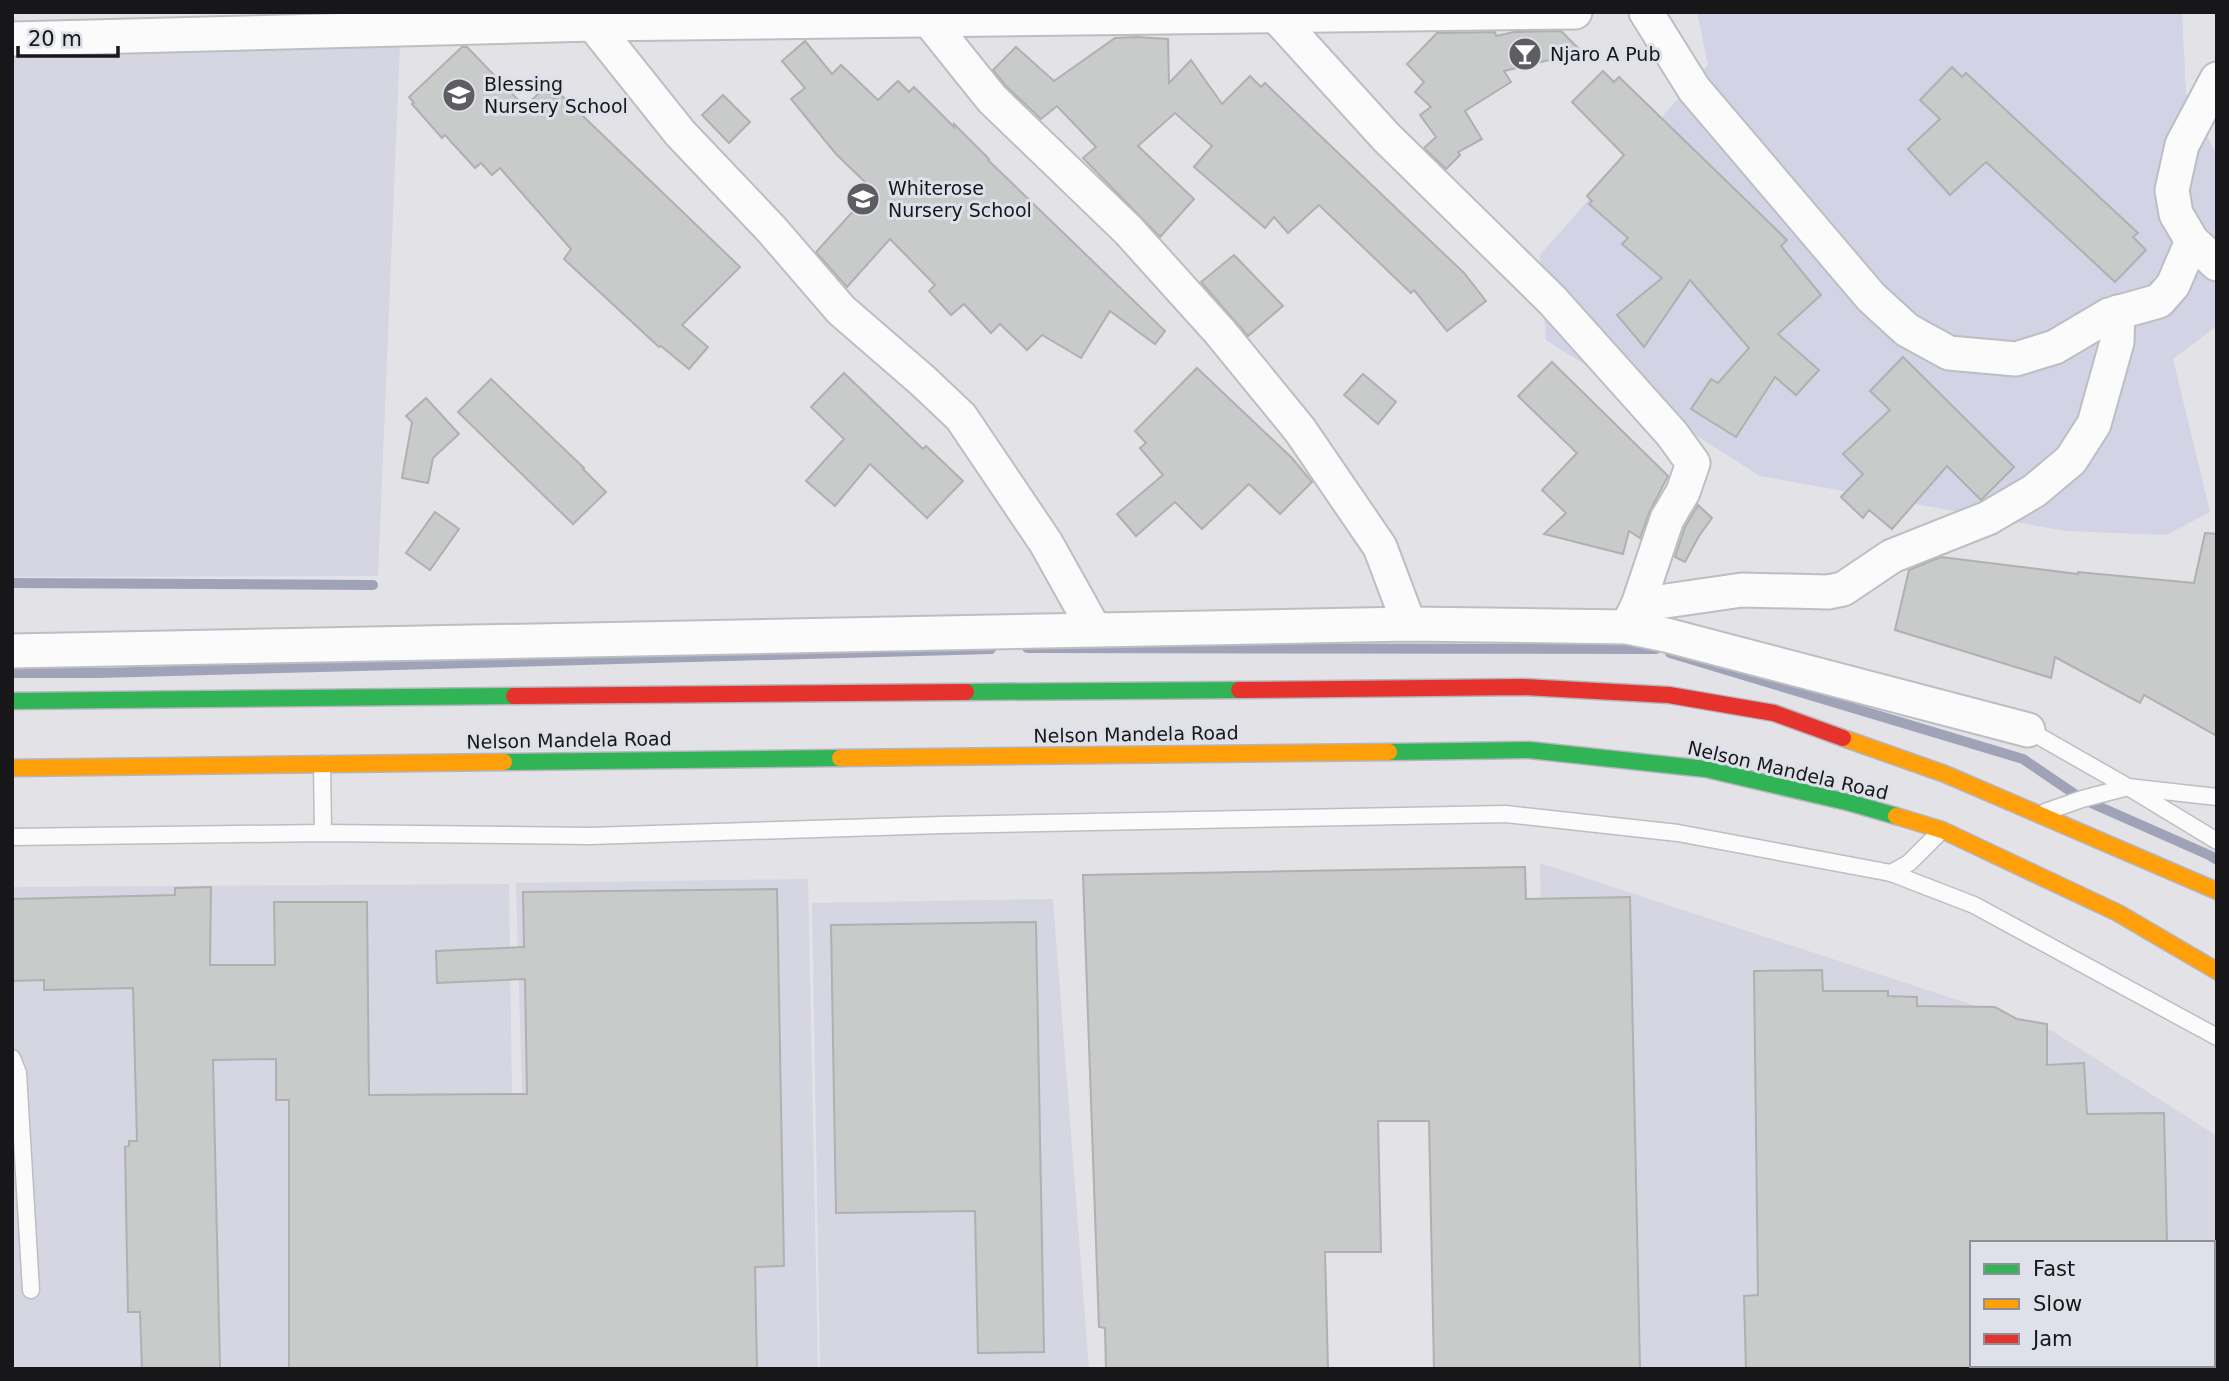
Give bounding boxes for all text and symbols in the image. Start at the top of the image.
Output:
scale bar [18,14,117,58]
text: 20 m [28,27,82,51]
bar icon: Njaro A Pub [1506,35,1544,73]
place label: Njaro A Pub [1550,43,1660,65]
place label: Blessing Nursery School [484,73,628,117]
school or university icon: Blessing Nursery School [440,76,478,114]
place label: Whiterose Nursery School [888,177,1032,221]
school or university icon: Whiterose Nursery School [844,180,882,218]
street label: Nelson Mandela Road [1033,721,1239,747]
street label: Nelson Mandela Road [466,727,672,753]
street label: Nelson Mandela Road [1686,736,1890,804]
legend [1970,1241,2215,1367]
text: Fast [2033,1257,2075,1281]
text: Slow [2033,1292,2082,1316]
text: Jam [2031,1327,2073,1351]

